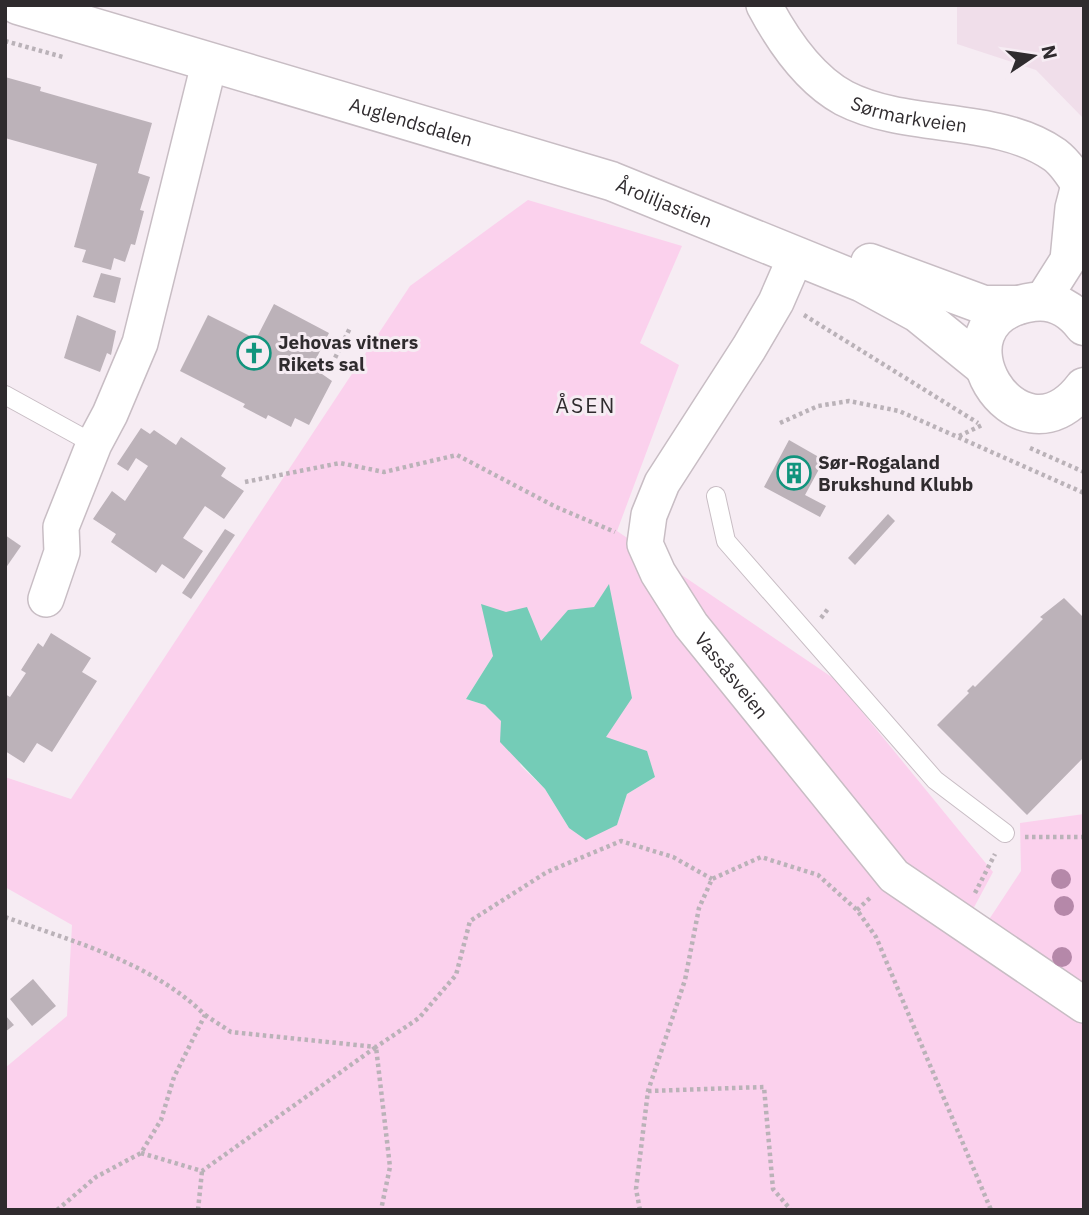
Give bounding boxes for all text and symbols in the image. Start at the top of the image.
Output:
north arrow [998,21,1068,91]
text: N [1036,43,1063,62]
street label: Sørmarkveien [847,91,969,137]
street label: Auglendsdalen [347,92,476,151]
street label: Åroliljastien [613,172,716,233]
place label: Jehovas vitners Rikets sal [278,330,418,376]
church icon: Jehovas vitners Rikets sal [235,334,273,372]
district label: ÅSEN [556,391,616,419]
place label: Sør-Rogaland Brukshund Klubb [818,450,973,496]
building icon: Sør-Rogaland Brukshund Klubb [775,454,813,492]
street label: Vassåsveien [690,627,774,723]

